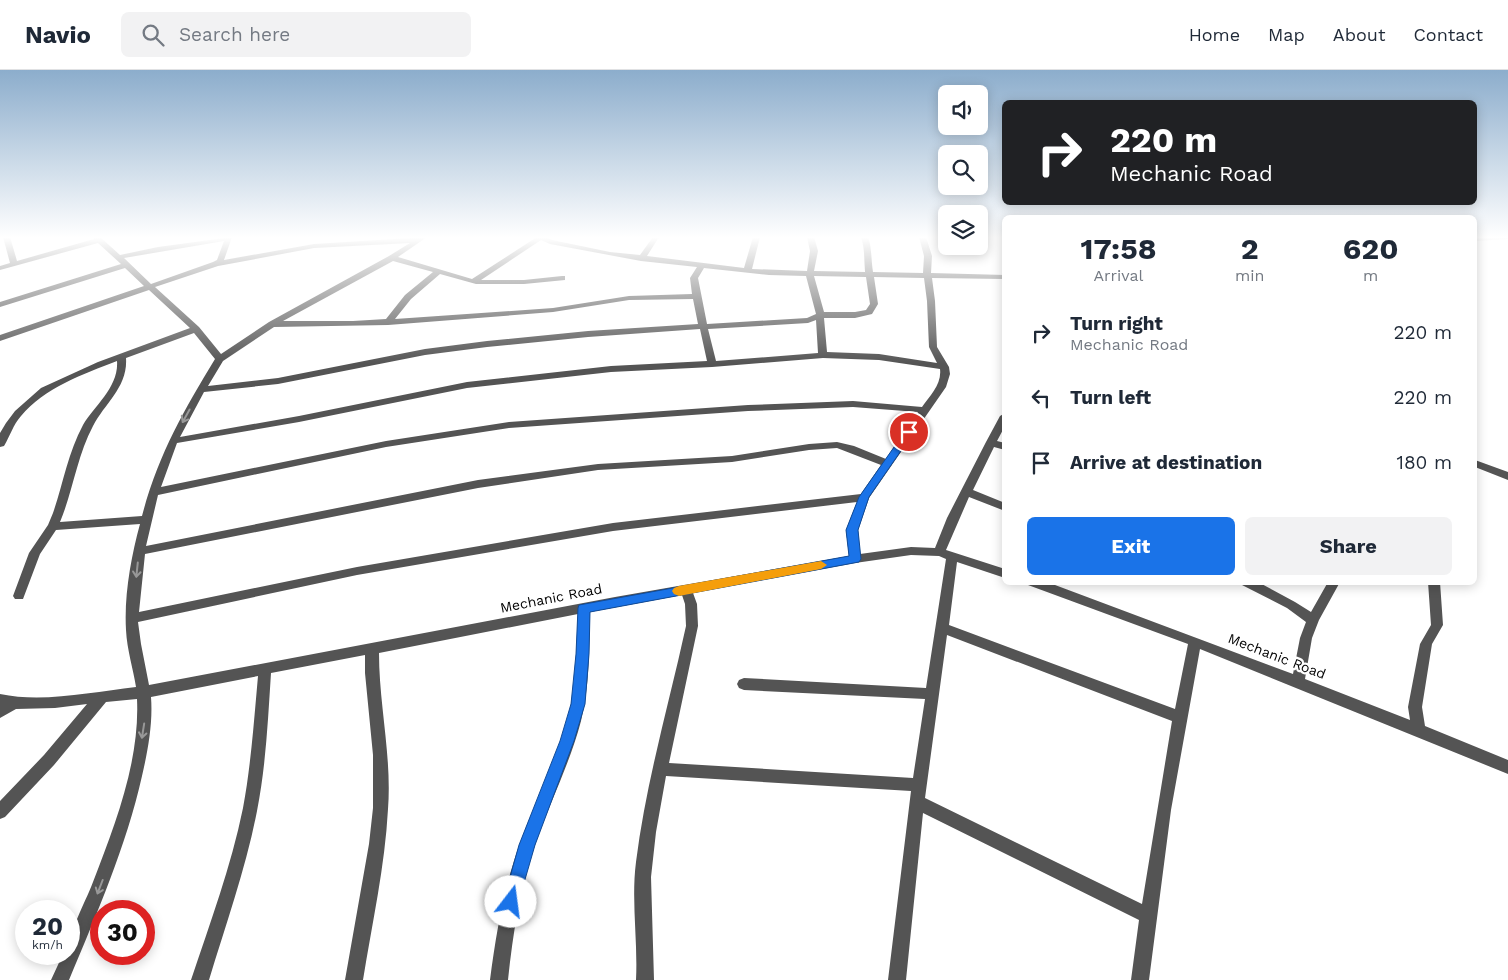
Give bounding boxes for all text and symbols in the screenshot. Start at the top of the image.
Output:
search box [121,12,471,57]
text: Navio [25,21,91,49]
icon: search [139,21,167,49]
text: Search here [179,23,290,46]
text: Home [1189,24,1240,45]
text: Map [1268,24,1305,45]
text: About [1333,24,1385,45]
text: Contact [1413,24,1483,45]
map controls [938,85,988,255]
button: sound [938,85,988,135]
text: 220 m [1110,119,1217,161]
icon: right [1027,120,1092,185]
button: search [938,145,988,195]
text: Mechanic Road [1110,161,1273,186]
button: layers [938,205,988,255]
text: 17:58 [1080,231,1156,266]
text: 2 [1241,231,1259,266]
text: 620 [1343,231,1399,266]
text: Arrival [1094,266,1143,285]
text: min [1235,266,1264,285]
text: m [1363,266,1378,285]
text: Turn right [1070,312,1163,335]
icon: right [1027,319,1055,347]
text: 220 m [1393,321,1452,344]
text: Mechanic Road [1070,335,1188,354]
icon: left [1027,384,1055,412]
text: Turn left [1070,386,1151,409]
text: 220 m [1393,386,1452,409]
one-way arrow [181,408,191,423]
pin [888,411,930,453]
icon: arrive [895,418,923,446]
icon: arrive [1027,449,1055,477]
text: Arrive at destination [1070,451,1262,474]
text: 180 m [1396,451,1452,474]
button: Exit [1027,517,1235,575]
button: Share [1245,517,1452,575]
one-way arrow [133,562,142,578]
street label: Mechanic Road [499,580,603,616]
street label: Mechanic Road [1226,630,1328,682]
one-way arrow [138,723,148,739]
position arrow [484,875,536,927]
one-way arrow [94,879,104,894]
speed limit sign: 30 [90,900,155,965]
text: 20 [32,912,63,941]
text: km/h [32,938,63,952]

